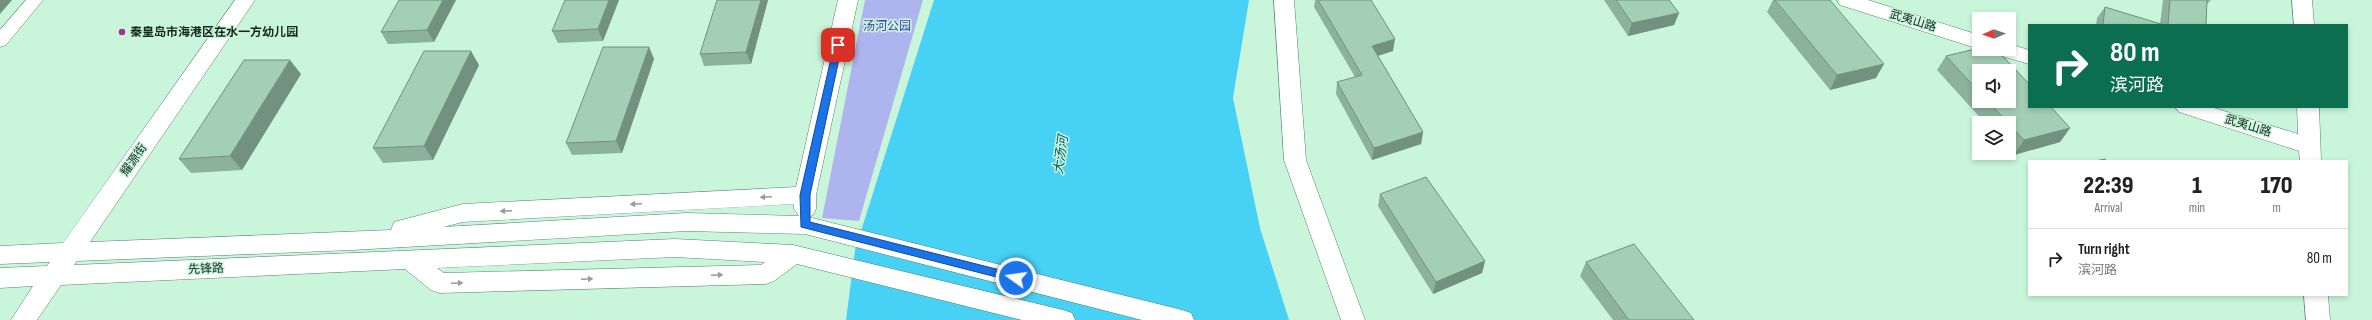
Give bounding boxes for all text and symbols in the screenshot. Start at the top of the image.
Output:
street label: 武夷山路 [1888,7,1938,35]
north arrow [1972,12,2016,56]
map controls [1972,12,2016,160]
park label: 汤河公园 [863,19,911,34]
place label: 秦皇岛市海港区在水一方幼儿园 [130,25,298,40]
marker: 秦皇岛市海港区在水一方幼儿园 [117,27,127,37]
pin [821,28,855,62]
icon: arrive [827,34,849,56]
text: 80 m [2110,36,2159,69]
icon: right [2044,40,2096,92]
button: sound [1972,64,2016,108]
text: 滨河路 [2110,75,2164,96]
street label: 武夷山路 [2223,112,2273,140]
button: layers [1972,116,2016,160]
water label: 大汤河 [1050,132,1072,175]
street label: 耀源街 [118,141,150,179]
text: 22:39 [2083,171,2133,200]
text: 1 [2192,171,2202,200]
text: 170 [2260,171,2293,200]
one-way arrow [760,194,772,201]
text: Arrival [2094,200,2122,216]
text: min [2189,200,2205,216]
text: m [2272,200,2281,216]
one-way arrow [629,201,642,207]
one-way arrow [500,207,512,214]
text: Turn right [2078,240,2130,259]
icon: right [2044,248,2066,270]
text: 80 m [2307,249,2332,268]
position arrow [995,257,1037,299]
street label: 先锋路 [188,261,224,277]
text: 滨河路 [2078,262,2117,278]
one-way arrow [711,272,724,278]
one-way arrow [581,276,594,282]
one-way arrow [451,279,463,286]

